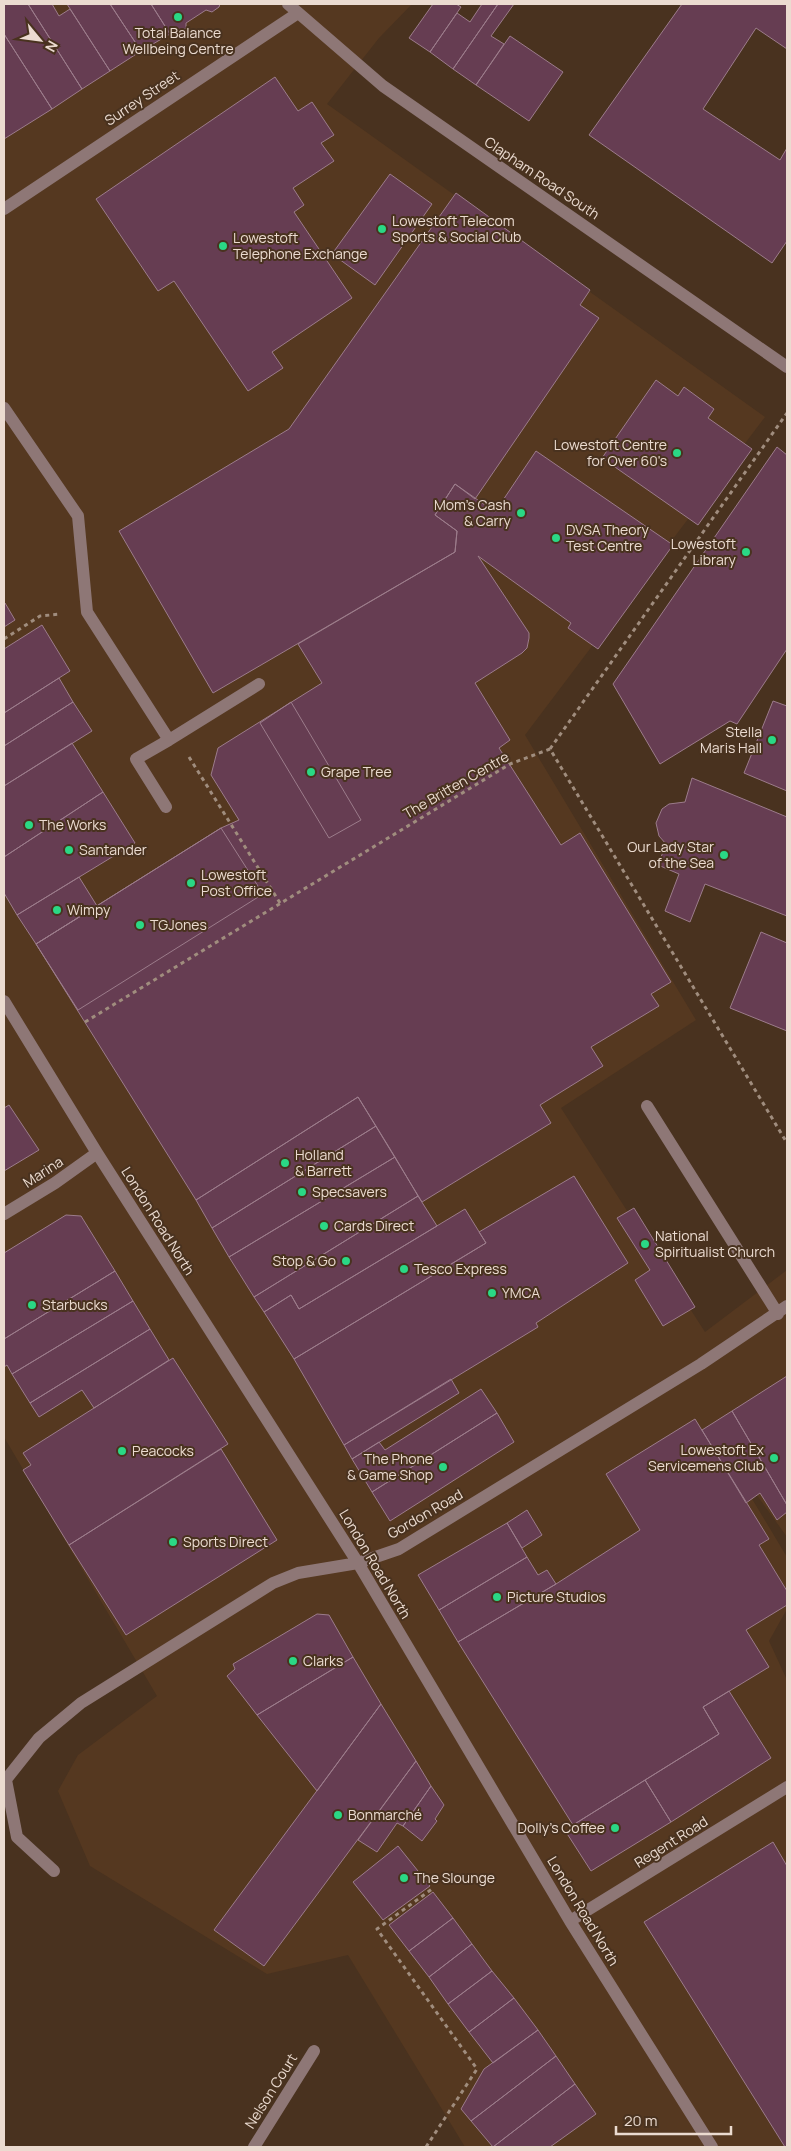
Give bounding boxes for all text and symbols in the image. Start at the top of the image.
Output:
marker: Total Balance Wellbeing Centre [172,11,184,23]
north arrow [15,15,65,65]
place label: Total Balance Wellbeing Centre [122,23,234,58]
text: N [41,38,63,56]
street label: Surrey Street [101,65,183,130]
street label: Clapham Road South [481,132,604,223]
place label: Lowestoft Telecom Sports & Social Club [392,211,521,246]
marker: Lowestoft Telecom Sports & Social Club [376,223,388,235]
place label: Lowestoft Telephone Exchange [233,228,368,263]
marker: Lowestoft Telephone Exchange [217,240,229,252]
place label: Lowestoft Centre for Over 60's [554,435,667,470]
marker: Lowestoft Centre for Over 60's [671,447,683,459]
place label: Mom’s Cash & Carry [434,495,512,530]
marker: Mom’s Cash & Carry [515,507,527,519]
place label: DVSA Theory Test Centre [566,520,650,555]
marker: DVSA Theory Test Centre [550,532,562,544]
place label: Lowestoft Library [671,534,737,569]
marker: Lowestoft Library [740,546,752,558]
place label: Stella Maris Hall [700,722,762,757]
marker: Stella Maris Hall [766,734,778,746]
street label: The Britten Centre [399,747,512,823]
place label: Grape Tree [321,762,392,781]
marker: Grape Tree [305,766,317,778]
place label: The Works [39,815,106,834]
marker: The Works [23,819,35,831]
place label: Our Lady Star of the Sea [627,837,714,872]
place label: Santander [79,840,147,859]
marker: Santander [63,844,75,856]
marker: Our Lady Star of the Sea [718,849,730,861]
place label: Lowestoft Post Office [201,865,272,900]
marker: Lowestoft Post Office [185,877,197,889]
place label: Wimpy [67,900,111,919]
marker: Wimpy [51,904,63,916]
place label: TGJones [150,915,207,934]
marker: TGJones [134,919,146,931]
place label: Holland & Barrett [295,1145,352,1180]
street label: Marina [19,1152,66,1192]
marker: Holland & Barrett [279,1157,291,1169]
street label: London Road North [117,1163,199,1278]
place label: Specsavers [312,1182,387,1201]
marker: Specsavers [296,1186,308,1198]
place label: Cards Direct [334,1216,415,1235]
marker: Cards Direct [318,1220,330,1232]
place label: National Spiritualist Church [655,1226,775,1261]
marker: National Spiritualist Church [639,1238,651,1250]
place label: Stop & Go [273,1251,336,1270]
marker: Stop & Go [340,1255,352,1267]
place label: Tesco Express [414,1259,507,1278]
marker: Tesco Express [398,1263,410,1275]
place label: YMCA [502,1283,540,1302]
marker: YMCA [486,1287,498,1299]
place label: Starbucks [42,1295,108,1314]
marker: Starbucks [26,1299,38,1311]
place label: Lowestoft Ex Servicemens Club [648,1440,765,1475]
place label: Peacocks [132,1441,194,1460]
marker: Peacocks [116,1445,128,1457]
place label: The Phone & Game Shop [347,1449,433,1484]
marker: Lowestoft Ex Servicemens Club [768,1452,780,1464]
marker: The Phone & Game Shop [437,1461,449,1473]
street label: Gordon Road [384,1484,466,1543]
street label: London Road North [335,1506,416,1622]
place label: Sports Direct [183,1532,269,1551]
marker: Sports Direct [167,1536,179,1548]
place label: Picture Studios [507,1587,606,1606]
marker: Picture Studios [491,1591,503,1603]
place label: Clarks [303,1651,343,1670]
marker: Clarks [287,1655,299,1667]
place label: Bonmarché [348,1805,422,1824]
marker: Bonmarché [332,1809,344,1821]
street label: Regent Road [630,1811,711,1872]
place label: Dolly's Coffee [518,1818,605,1837]
marker: Dolly's Coffee [609,1822,621,1834]
street label: London Road North [543,1853,624,1969]
place label: The Slounge [414,1868,495,1887]
marker: The Slounge [398,1872,410,1884]
street label: Nelson Court [240,2049,301,2132]
scale bar [616,2104,731,2136]
text: 20 m [624,2110,657,2131]

